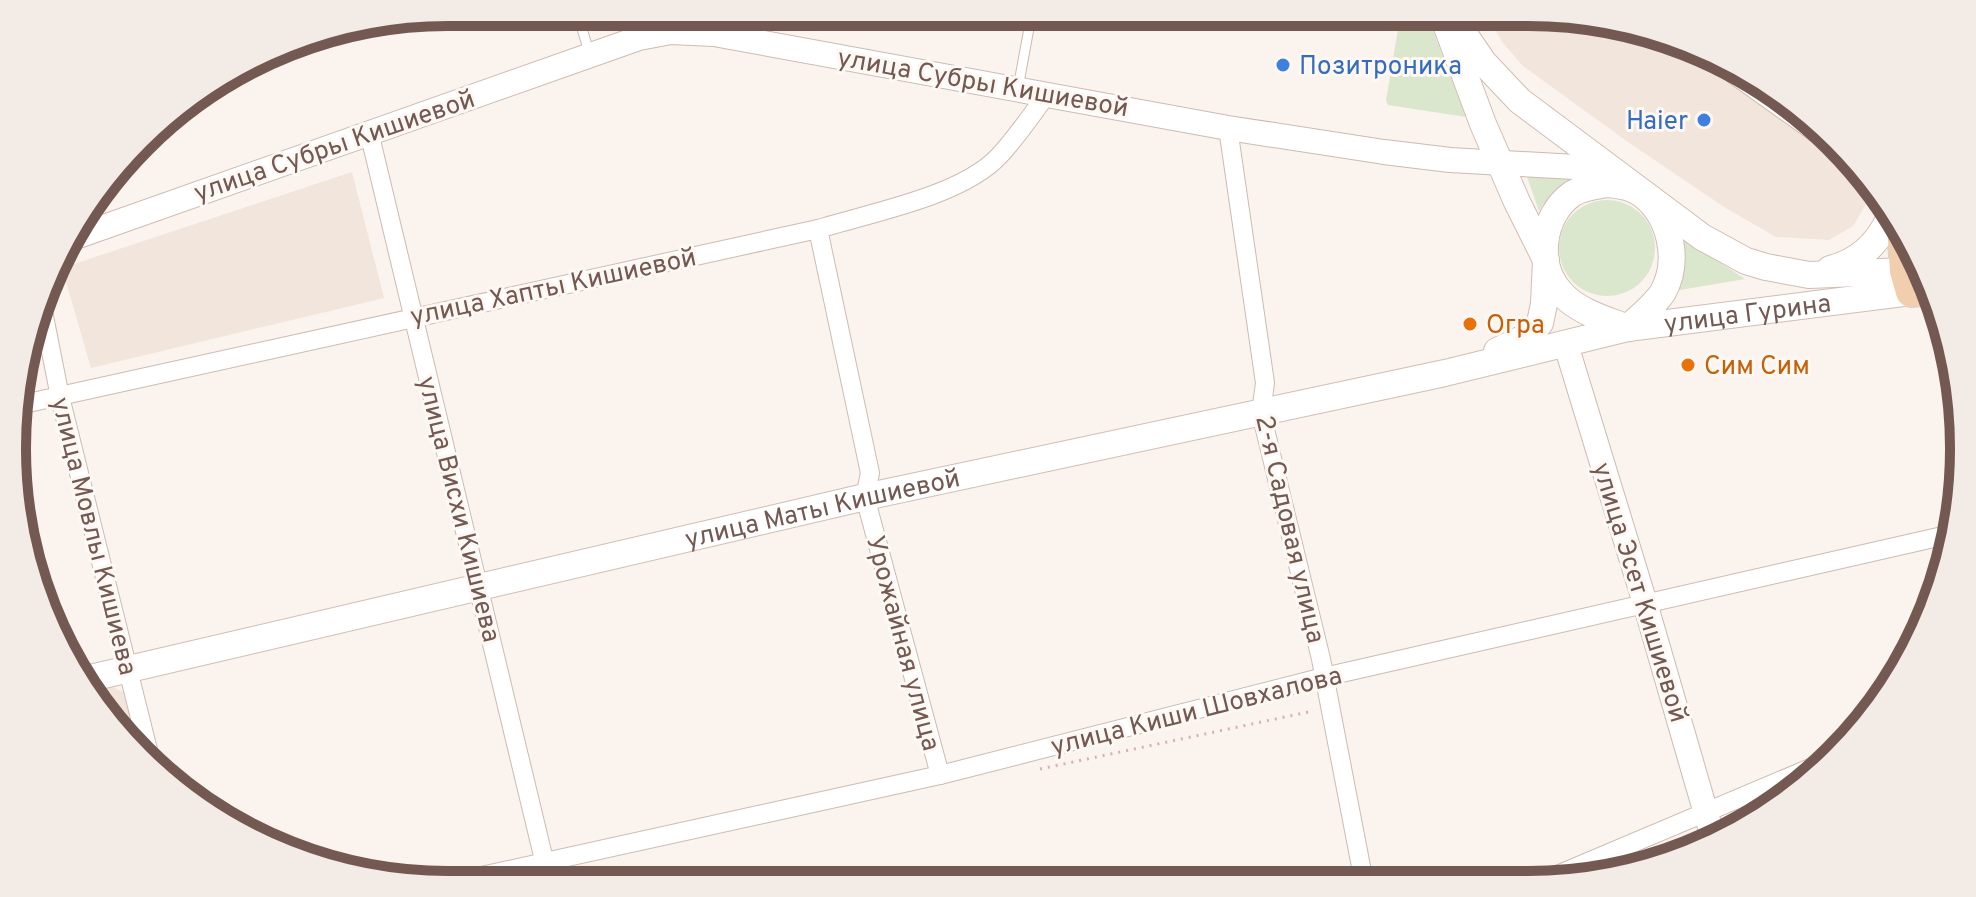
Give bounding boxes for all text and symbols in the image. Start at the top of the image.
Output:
street label: улица Субры Кишиевой [834,43,1131,126]
place label: Позитроника [1299,51,1462,84]
marker: Позитроника [1274,56,1292,74]
street label: улица Субры Кишиевой [190,84,480,211]
place label: Haier [1626,106,1688,139]
marker: Haier [1695,111,1713,129]
street label: улица Хапты Кишиевой [407,242,700,335]
street label: улица Гурина [1662,288,1833,342]
place label: Огра [1486,310,1545,343]
marker: Огра [1461,315,1479,333]
place label: Сим Сим [1704,351,1810,384]
marker: Сим Сим [1679,356,1697,374]
street label: улица Висхи Кишиева [409,373,507,646]
street label: улица Мовлы Кишиева [42,394,143,679]
street label: 2-я Садовая улица [1246,412,1331,647]
street label: улица Эсет Кишиевой [1583,459,1694,727]
street label: улица Маты Кишиевой [682,463,963,558]
street label: Урожайная улица [857,532,946,755]
street label: улица Киши Шовхалова [1048,660,1346,765]

